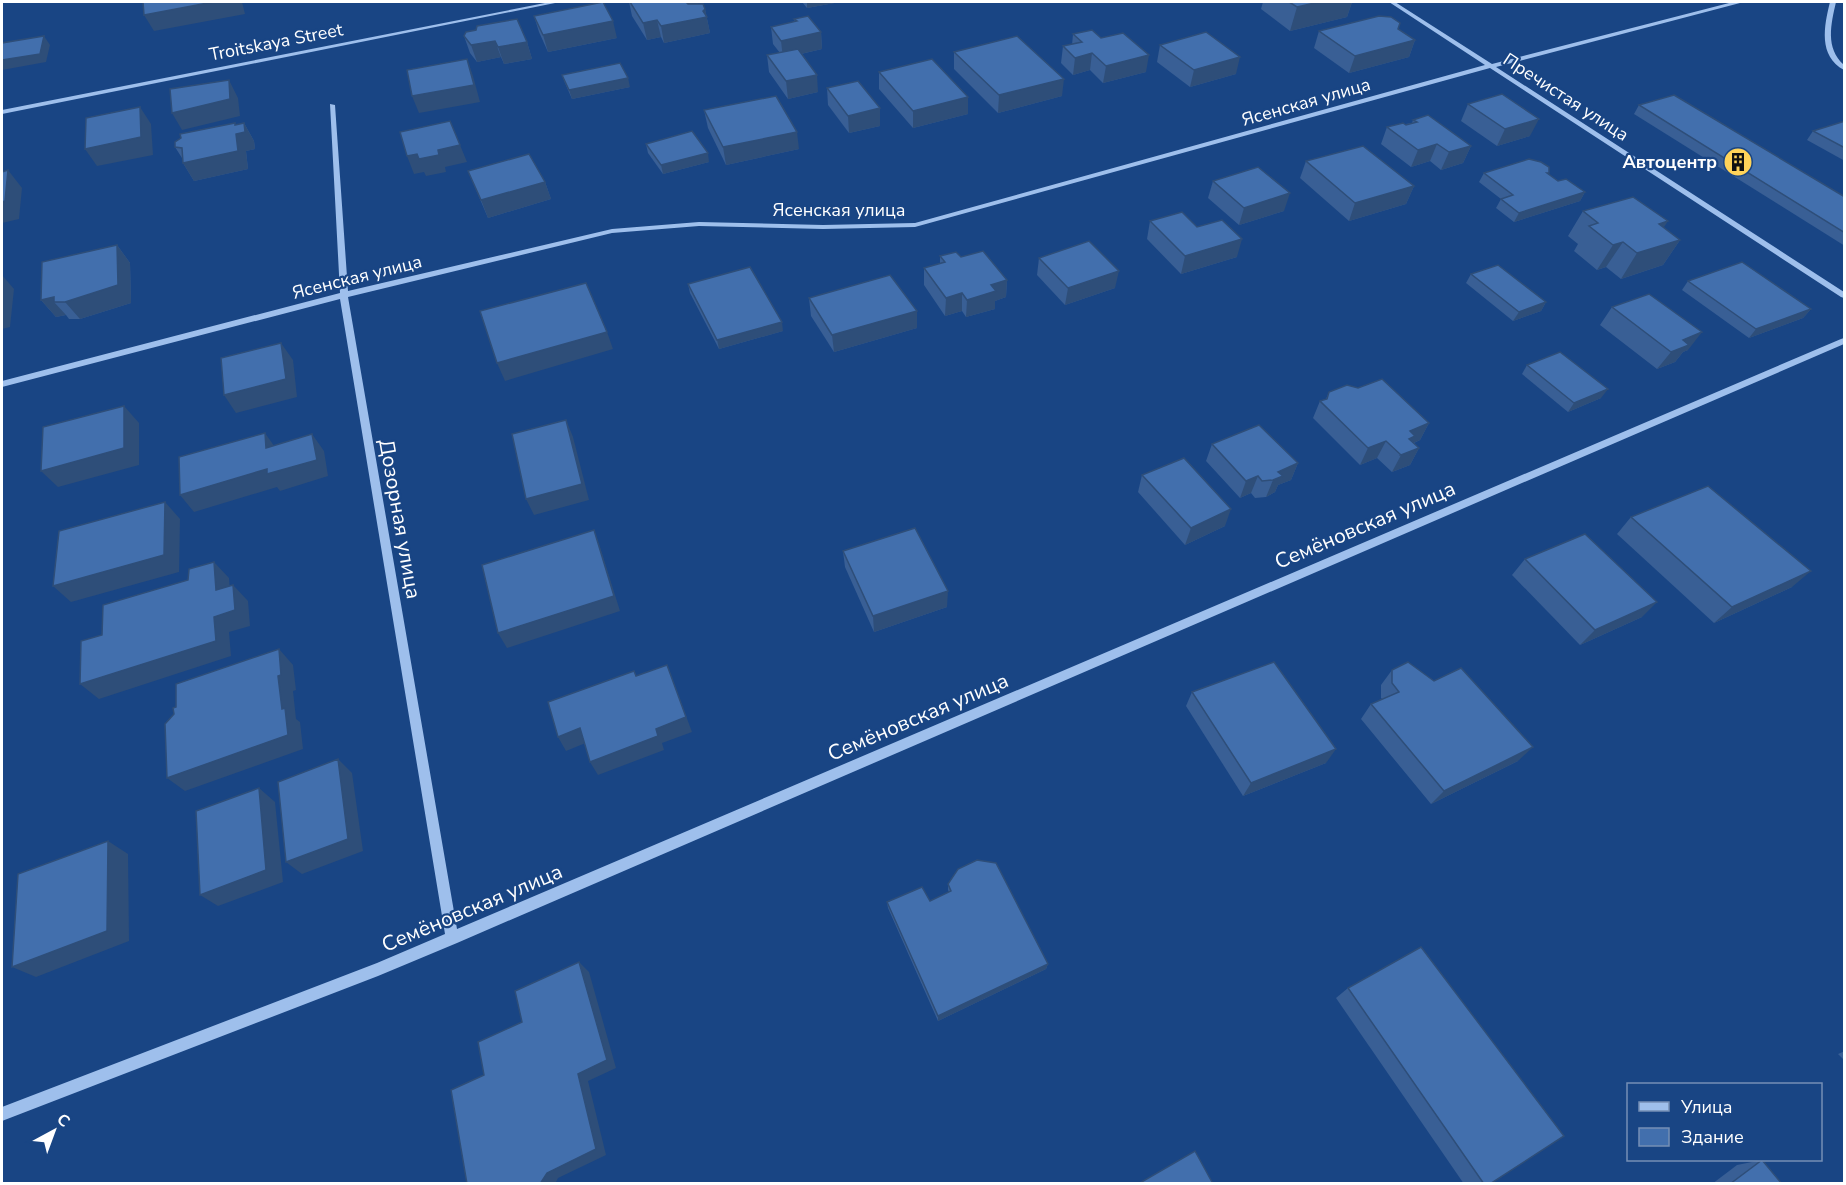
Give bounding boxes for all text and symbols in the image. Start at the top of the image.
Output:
street label: Troitskaya Street [207,17,346,67]
street label: Пречистая улица [1499,47,1633,147]
street label: Ясенская улица [1239,72,1373,132]
building icon: Автоцентр [1722,146,1754,178]
place label: Автоцентр [1622,150,1717,174]
street label: Ясенская улица [772,198,906,222]
street label: Ясенская улица [290,249,424,305]
street label: Дозорная улица [372,437,428,601]
street label: Семёновская улица [1270,474,1460,576]
street label: Семёновская улица [823,666,1013,768]
street label: Семёновская улица [377,857,567,959]
legend [1627,1083,1822,1161]
text: Улица [1680,1095,1732,1119]
north arrow [24,1101,84,1161]
text: С [52,1109,75,1132]
text: Здание [1681,1125,1744,1149]

